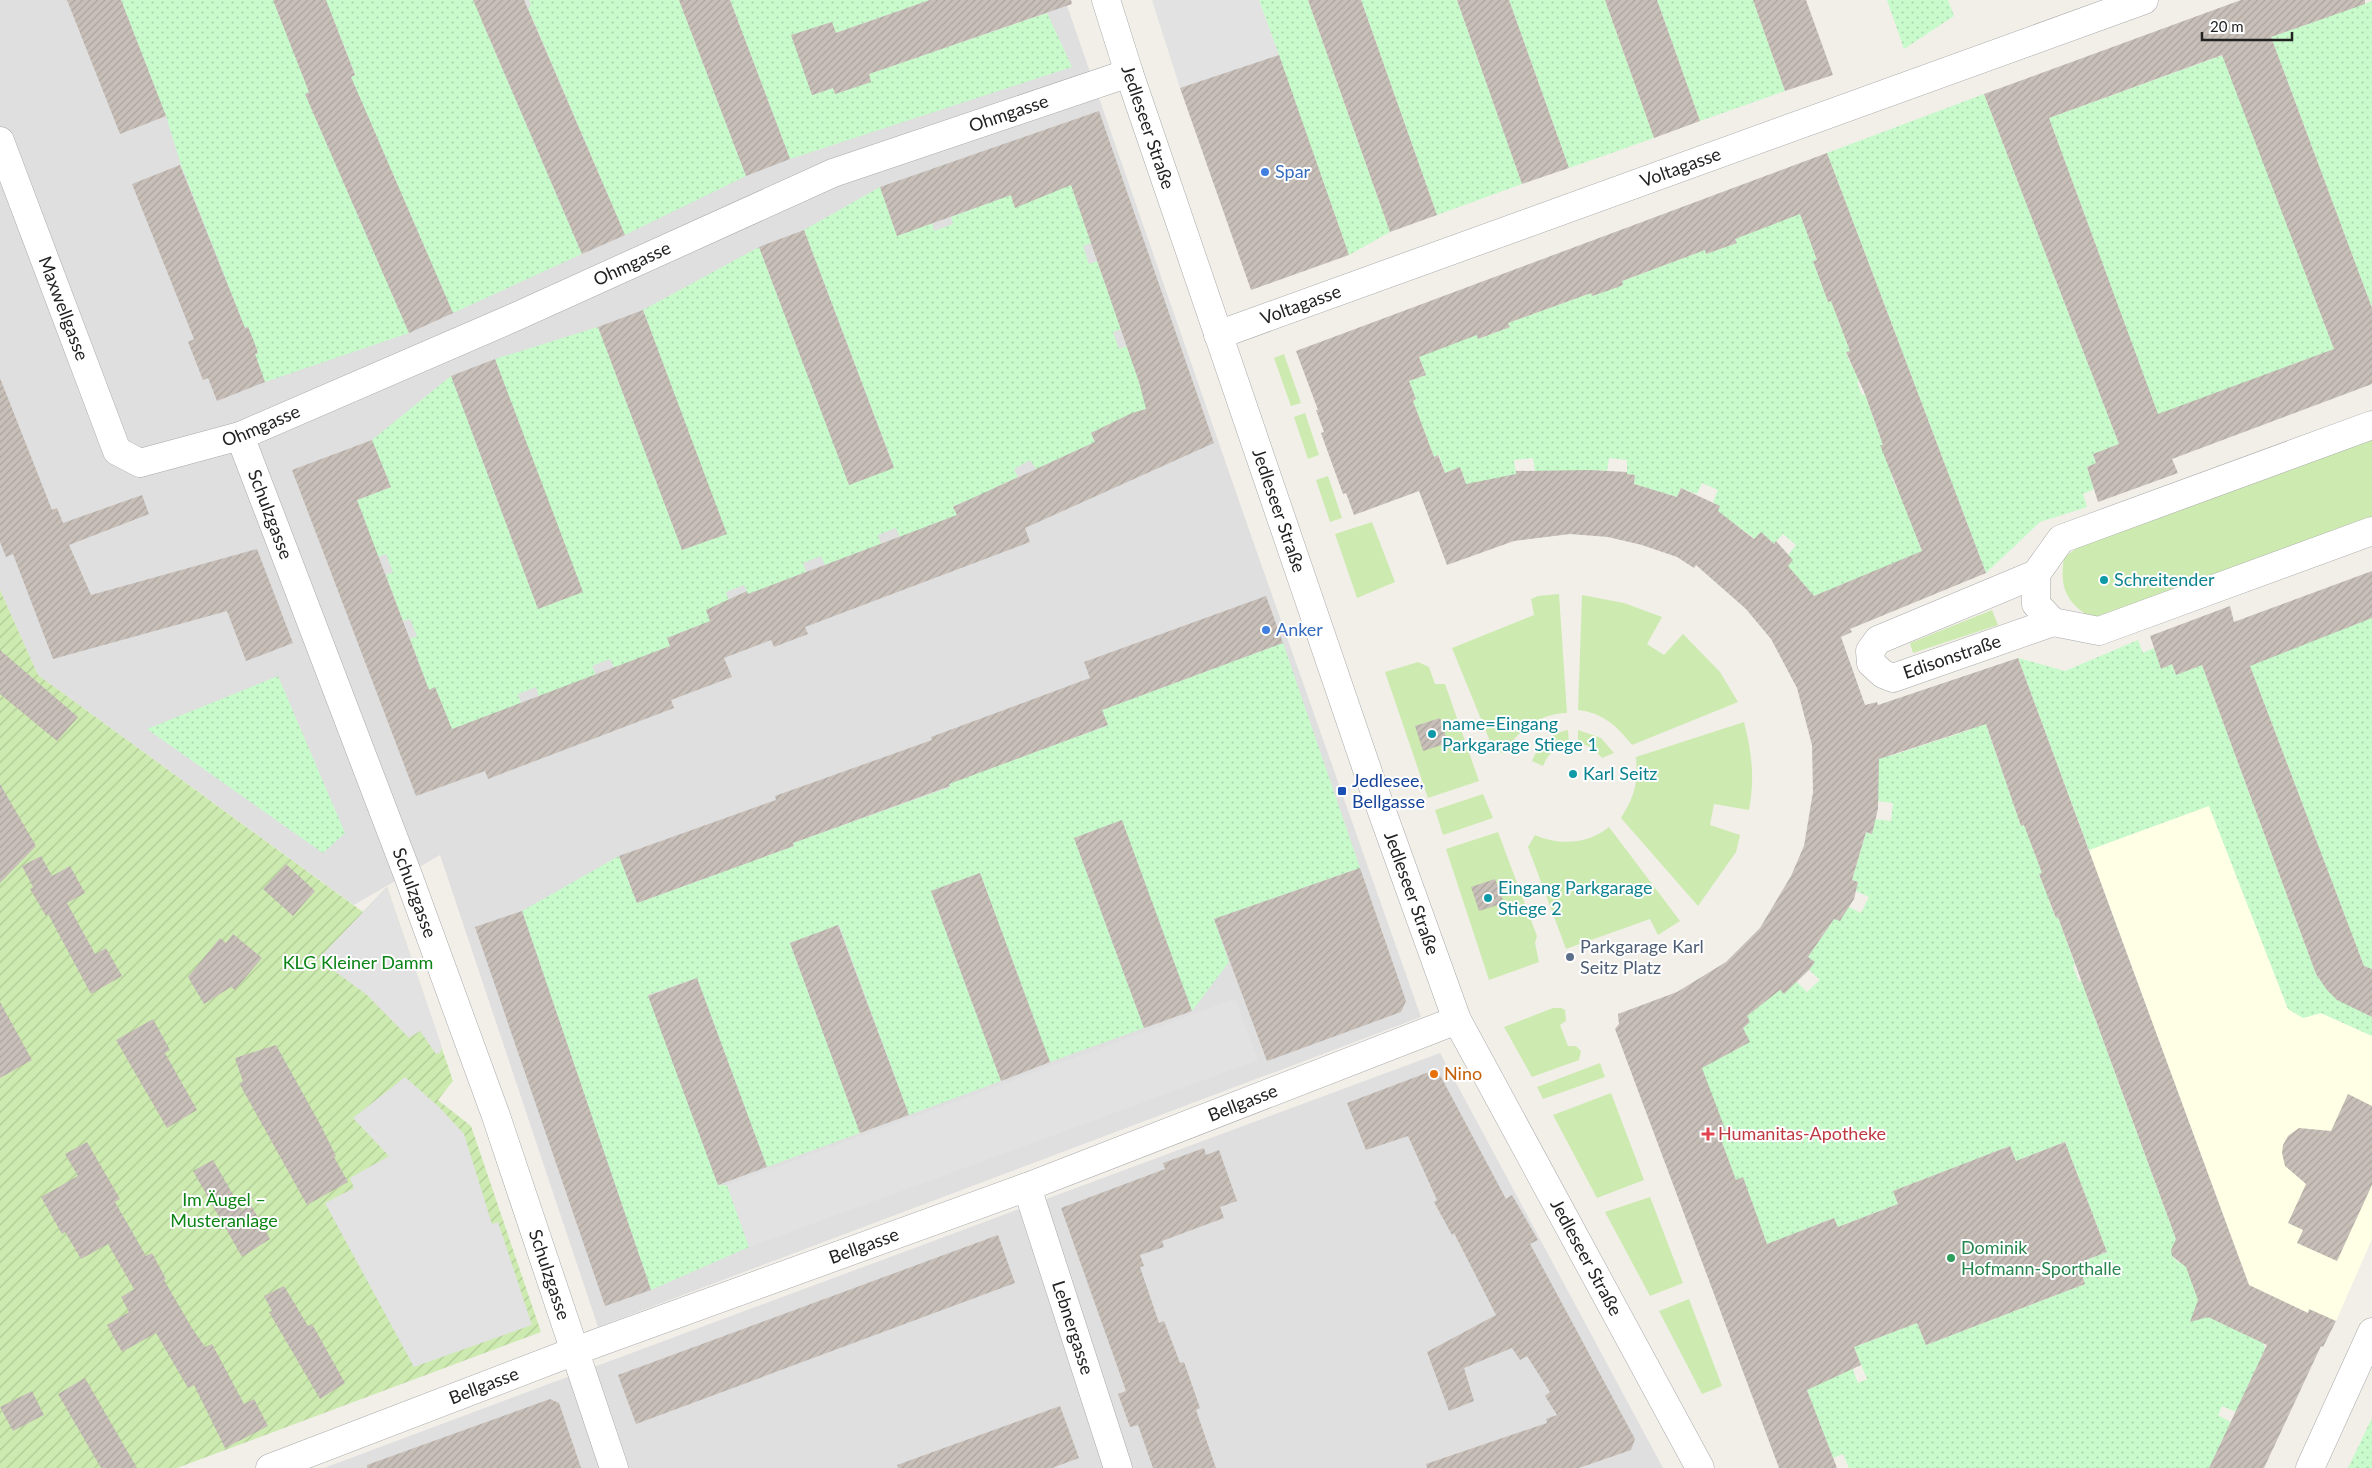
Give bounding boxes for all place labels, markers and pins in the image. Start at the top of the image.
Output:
place label: Spar [1275,160,1311,182]
marker: Spar [1259,166,1271,178]
place label: Schreitender [2114,568,2215,590]
marker: Schreitender [2098,574,2110,586]
place label: Anker [1276,618,1323,640]
marker: Anker [1260,624,1272,636]
place label: name=Eingang Parkgarage Stiege 1 [1442,712,1598,755]
marker: name=Eingang Parkgarage Stiege 1 [1426,728,1438,740]
place label: Karl Seitz [1583,762,1657,784]
marker: Karl Seitz [1567,768,1579,780]
place label: Jedlesee, Bellgasse [1352,769,1425,812]
marker: Jedlesee, Bellgasse [1336,785,1348,797]
place label: Eingang Parkgarage Stiege 2 [1498,876,1653,919]
marker: Eingang Parkgarage Stiege 2 [1482,892,1494,904]
place label: Parkgarage Karl Seitz Platz [1580,935,1704,978]
marker: Parkgarage Karl Seitz Platz [1564,951,1576,963]
place label: Nino [1444,1062,1482,1084]
marker: Nino [1428,1068,1440,1080]
place label: Humanitas-Apotheke [1718,1122,1886,1144]
marker: Humanitas-Apotheke [1702,1128,1714,1140]
place label: Dominik Hofmann-Sporthalle [1961,1236,2121,1279]
marker: Dominik Hofmann-Sporthalle [1945,1252,1957,1264]

